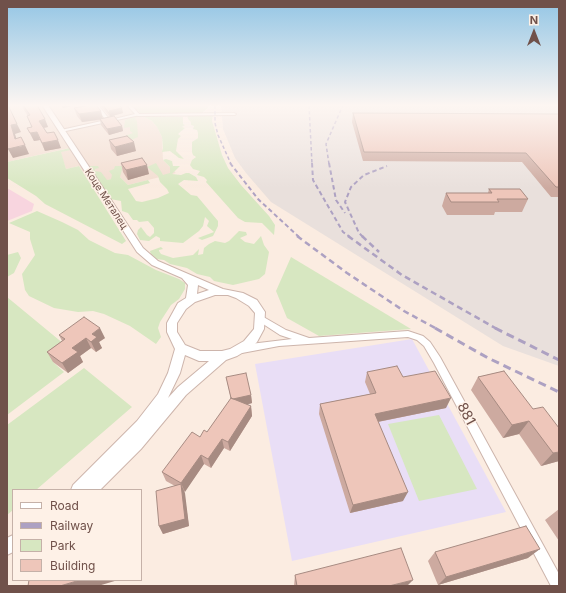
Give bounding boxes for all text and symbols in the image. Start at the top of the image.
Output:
north arrow [514,12,554,52]
text: N [530,13,538,27]
street label: Коце Металец [82,167,130,231]
street label: 881 [453,400,479,428]
legend [12,489,142,581]
text: Road [50,498,79,513]
text: Railway [50,518,93,533]
text: Park [50,538,76,553]
text: Building [50,558,95,573]

